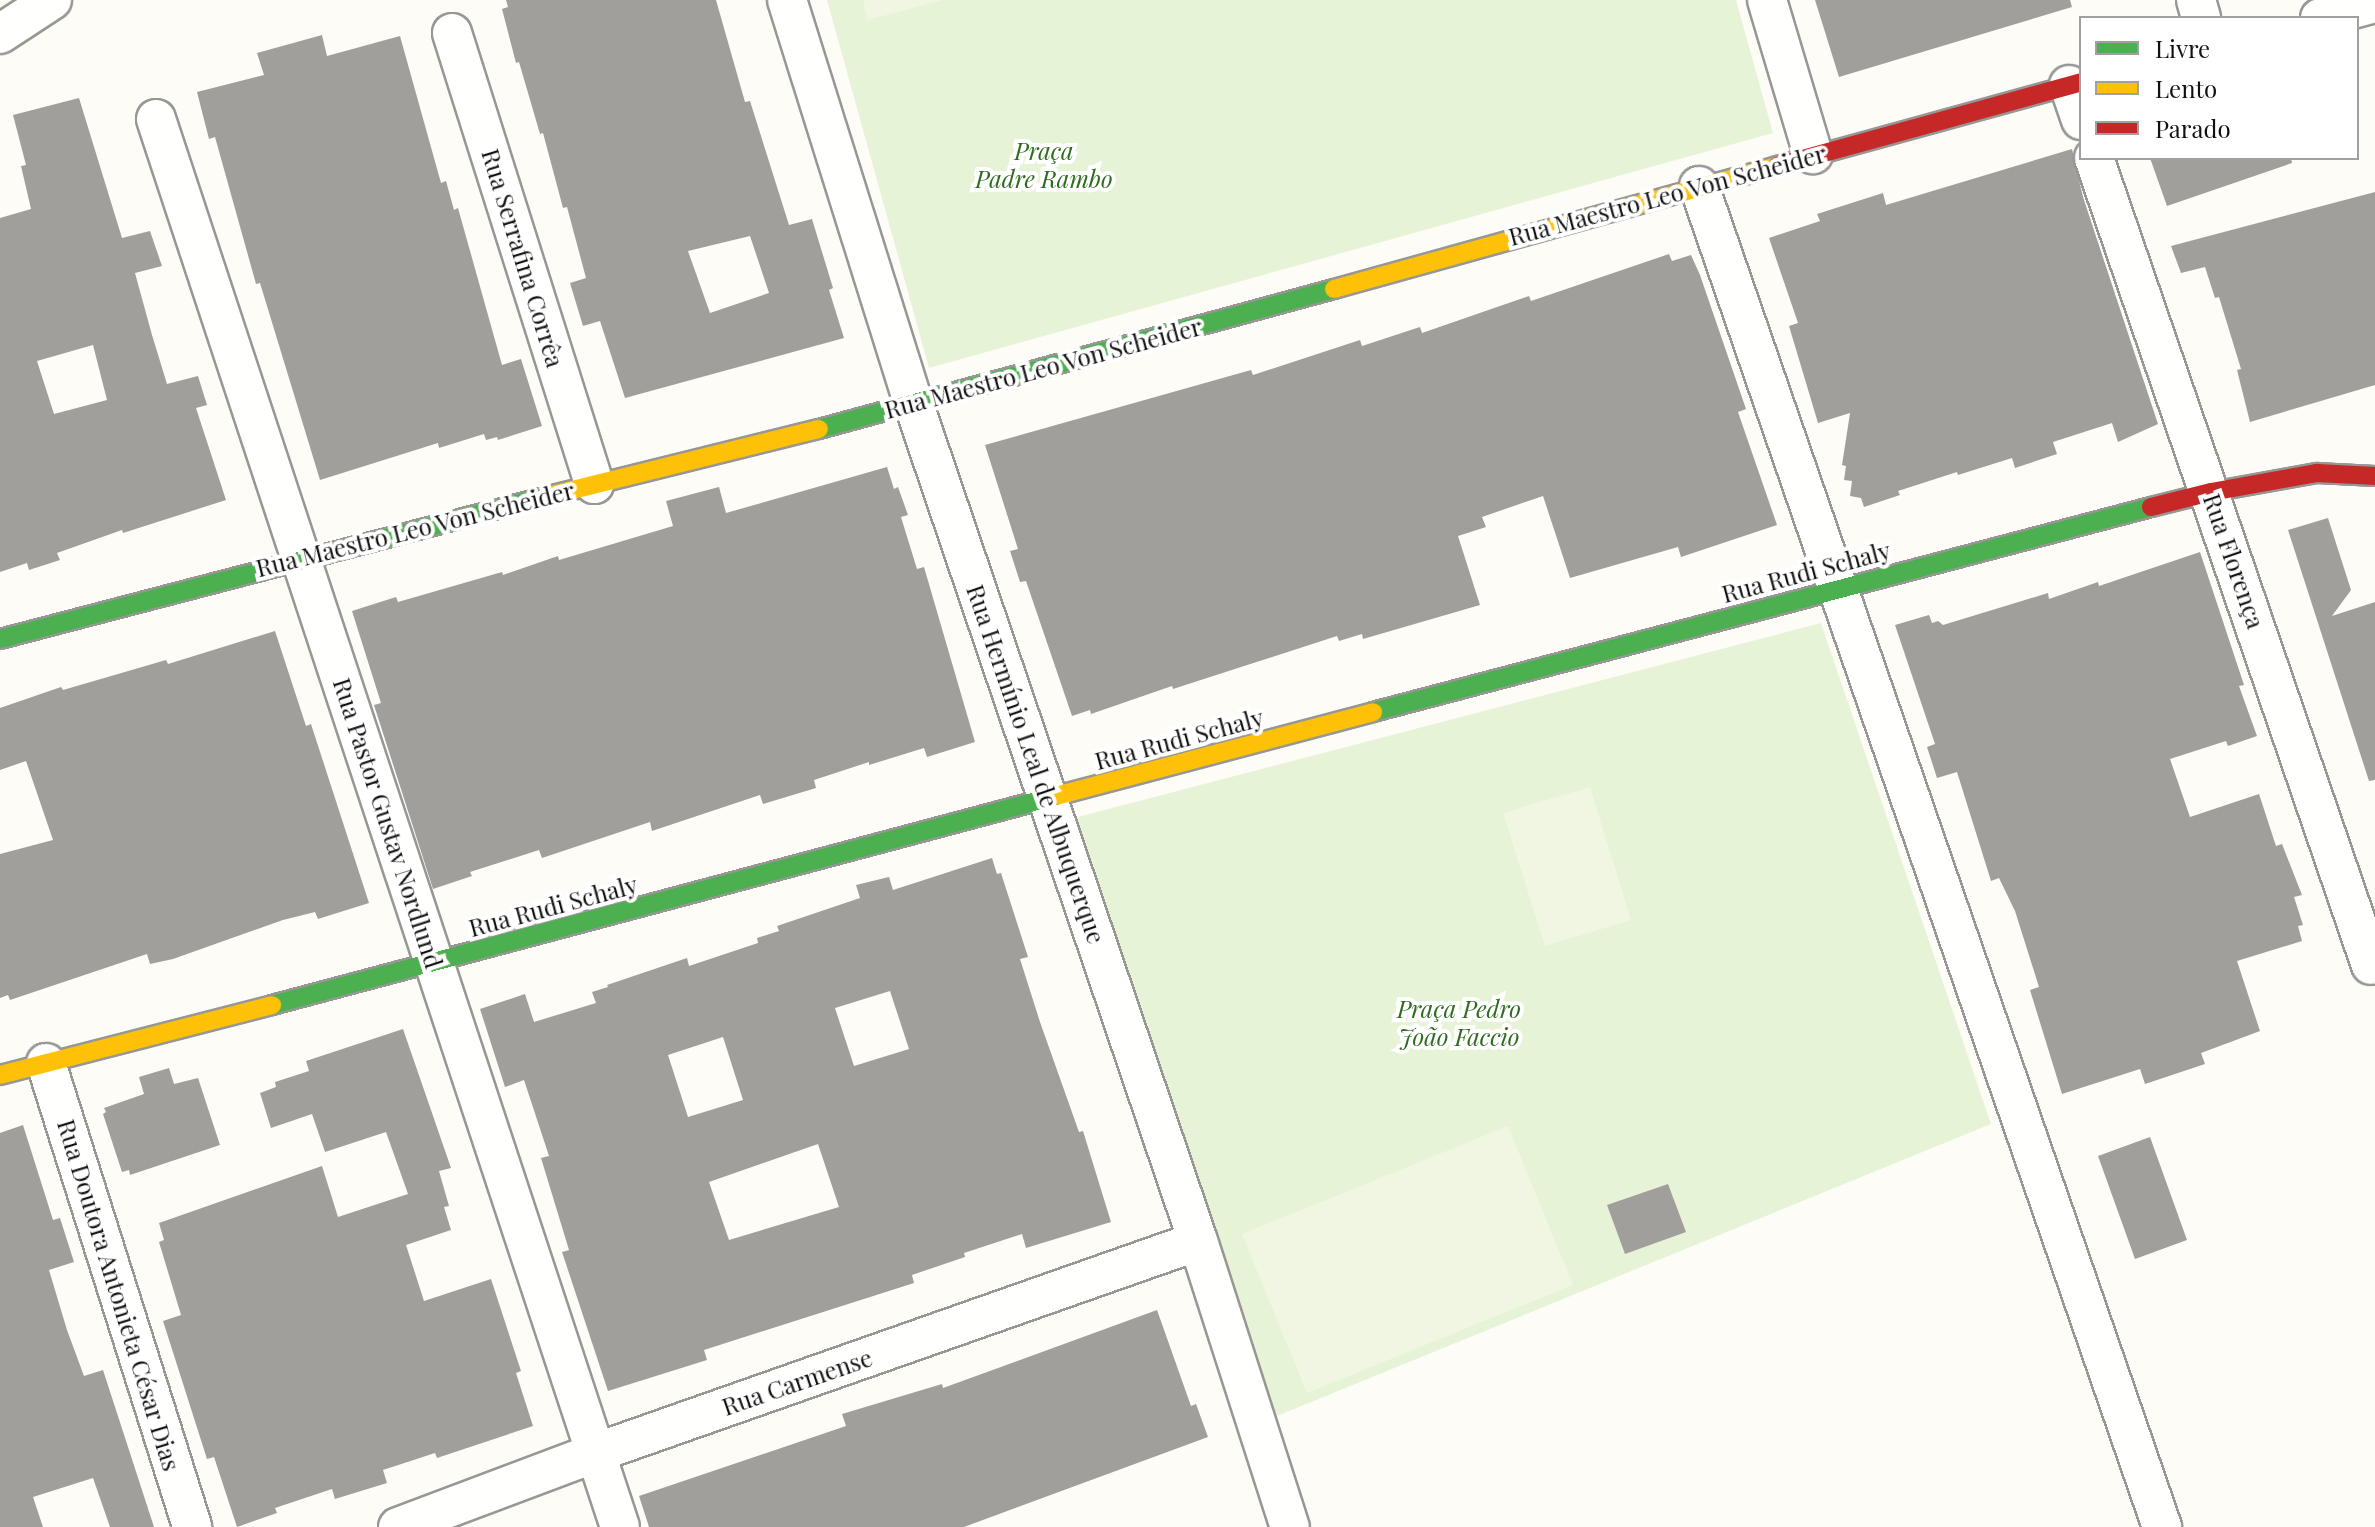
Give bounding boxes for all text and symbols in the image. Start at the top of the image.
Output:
legend [2079,16,2359,160]
text: Livre [2155,32,2210,64]
text: Lento [2155,72,2217,104]
text: Parado [2155,112,2231,144]
park label: Praça Padre Rambo [975,137,1113,193]
street label: Rua Maestro Leo Von Scheider [1505,139,1829,251]
street label: Rua Serrafina Corrêa [476,145,570,371]
street label: Rua Maestro Leo Von Scheider [881,312,1205,424]
street label: Rua Maestro Leo Von Scheider [252,475,578,583]
street label: Rua Florença [2197,490,2271,632]
street label: Rua Rudi Schaly [1718,536,1894,608]
street label: Rua Hermínio Leal de Albuquerque [961,580,1111,948]
street label: Rua Pastor Gustav Nordlund [327,674,449,972]
street label: Rua Rudi Schaly [1091,703,1267,775]
street label: Rua Rudi Schaly [465,870,641,942]
park label: Praça Pedro João Faccio [1397,995,1521,1051]
street label: Rua Doutora Antonieta César Dias [51,1115,187,1475]
street label: Rua Carmense [718,1343,876,1421]

